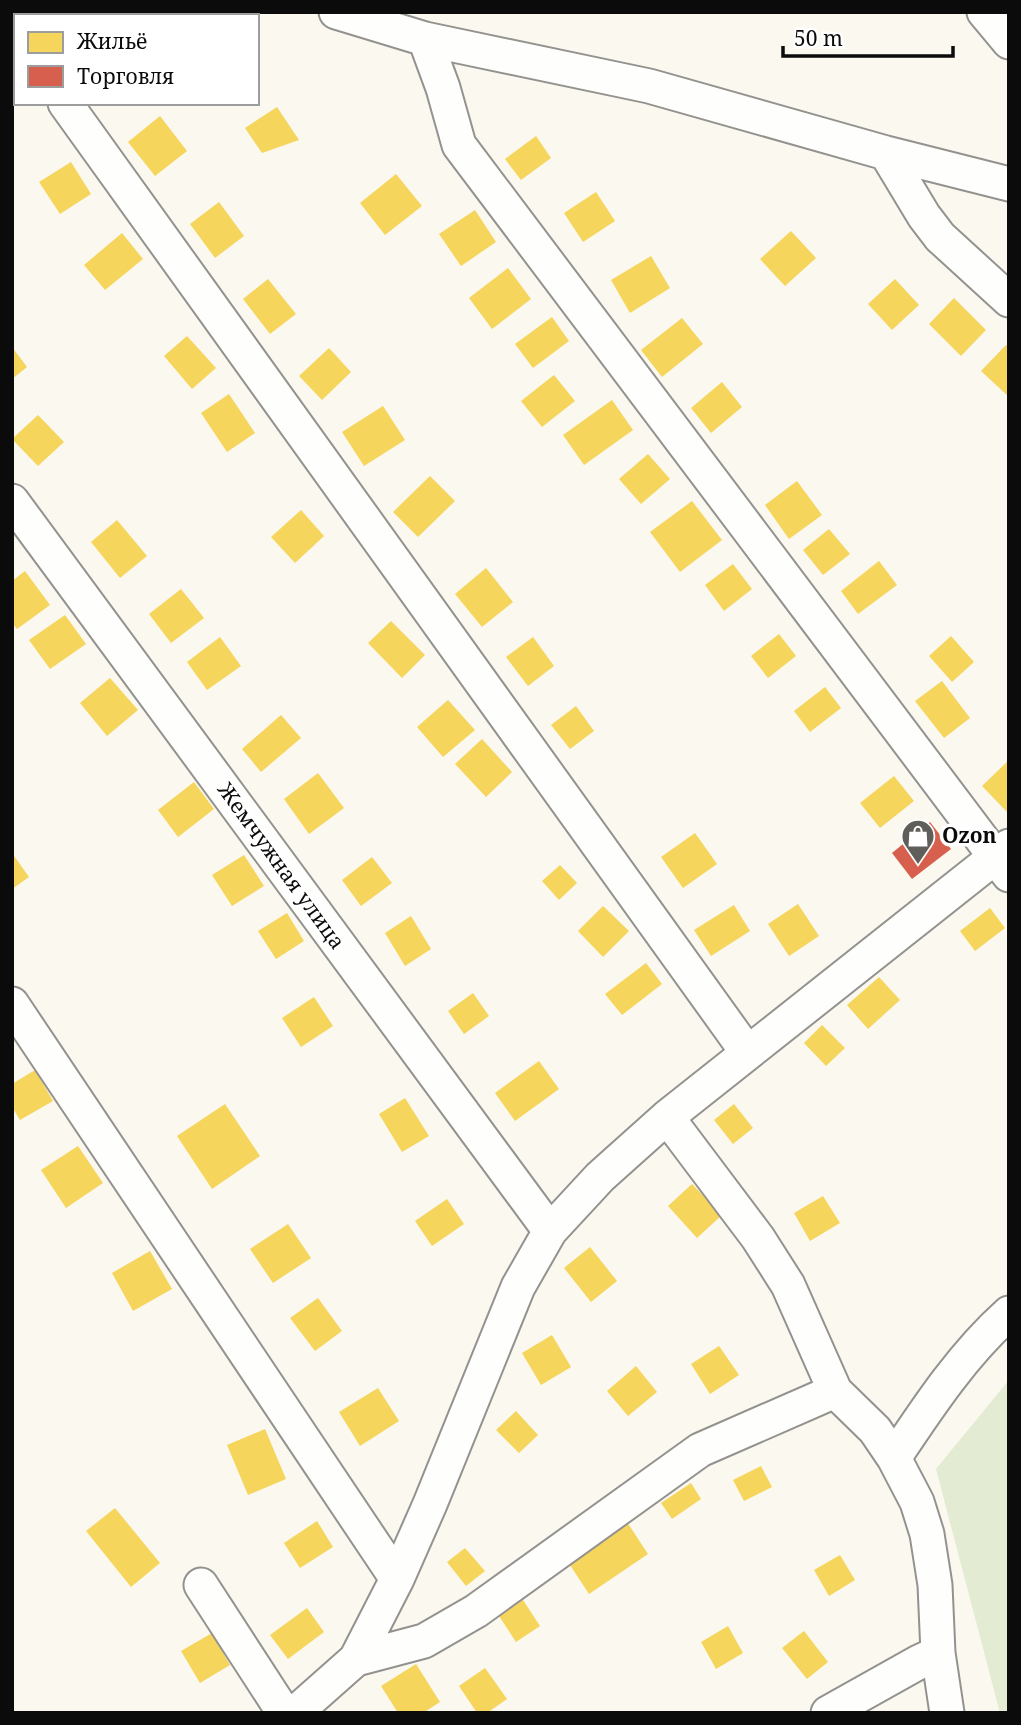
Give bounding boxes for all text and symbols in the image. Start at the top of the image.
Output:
legend [14,14,259,105]
scale bar [783,14,953,58]
text: 50 m [794,24,843,52]
text: Жильё [76,27,147,55]
text: Торговля [77,62,174,90]
street label: Жемчужная улица [211,776,352,954]
shop icon: Ozon [899,817,937,866]
place label: Ozon [942,821,997,849]

